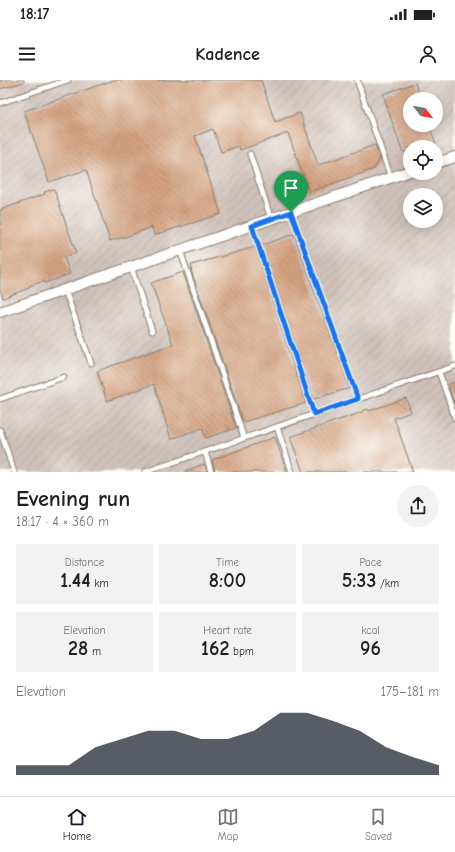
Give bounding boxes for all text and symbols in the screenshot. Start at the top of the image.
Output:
text: 18:17 [20,5,49,23]
icon: menu [16,43,38,65]
icon: person [417,43,439,65]
text: Kadence [195,44,260,65]
north arrow [403,92,443,132]
map controls [403,92,443,228]
button: locate [403,140,443,180]
pin [274,171,308,212]
icon: arrive [280,177,302,199]
button: layers [403,188,443,228]
button: share [397,485,439,527]
text: Evening run [16,486,130,512]
text: 18:17 · 4 × 360 m [16,514,109,529]
text: Distance [65,556,104,569]
text: Time [216,556,239,569]
text: Pace [359,556,382,569]
text: 1.44 [60,569,91,592]
text: 8:00 [209,569,246,592]
text: 5:33 [342,569,376,592]
text: km [91,577,109,590]
text: /km [376,577,399,590]
text: Elevation [63,624,106,637]
text: Heart rate [203,624,252,637]
text: kcal [361,624,380,637]
text: 28 [68,637,88,660]
text: 162 [201,637,229,660]
text: 96 [360,637,381,660]
text: m [88,645,101,658]
text: bpm [229,645,254,658]
text: Elevation [16,684,66,699]
text: 175–181 m [381,684,439,699]
tab: Home [63,806,91,843]
tab: Map [217,806,239,843]
tab: Saved [365,806,392,843]

